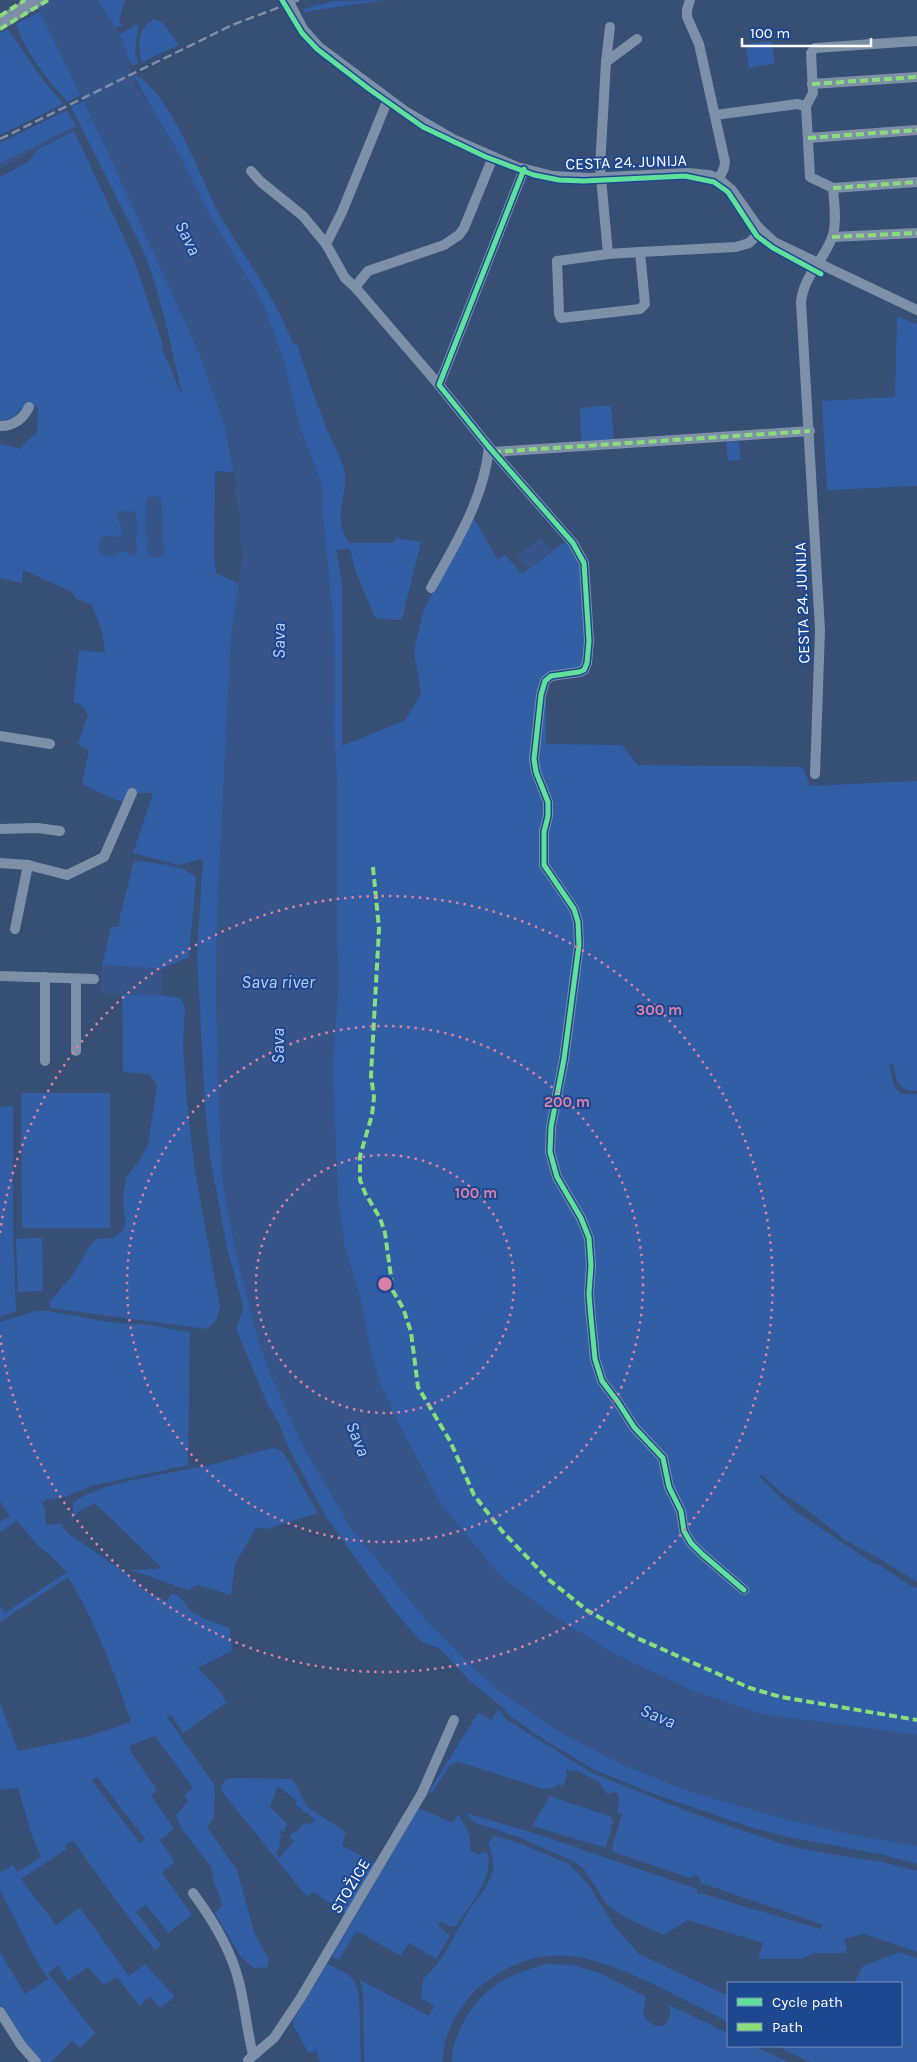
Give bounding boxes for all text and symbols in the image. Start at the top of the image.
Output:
scale bar [742,15,871,47]
text: 100 m [750,24,790,42]
street label: CESTA 24. JUNIJA [565,150,687,174]
water label: Sava [170,217,206,259]
street label: CESTA 24. JUNIJA [790,542,814,664]
water label: Sava [268,623,290,659]
water label: Sava river [241,971,316,993]
text: 300 m [636,1001,682,1019]
water label: Sava [267,1028,289,1064]
text: 200 m [544,1093,590,1111]
text: 100 m [455,1184,497,1202]
centre of rings [376,1275,394,1293]
water label: Sava [341,1418,375,1460]
water label: Sava [637,1699,679,1733]
street label: STOŽICE [326,1855,374,1917]
legend [727,1982,902,2047]
text: Cycle path [772,1993,843,2011]
text: Path [772,2018,803,2036]

